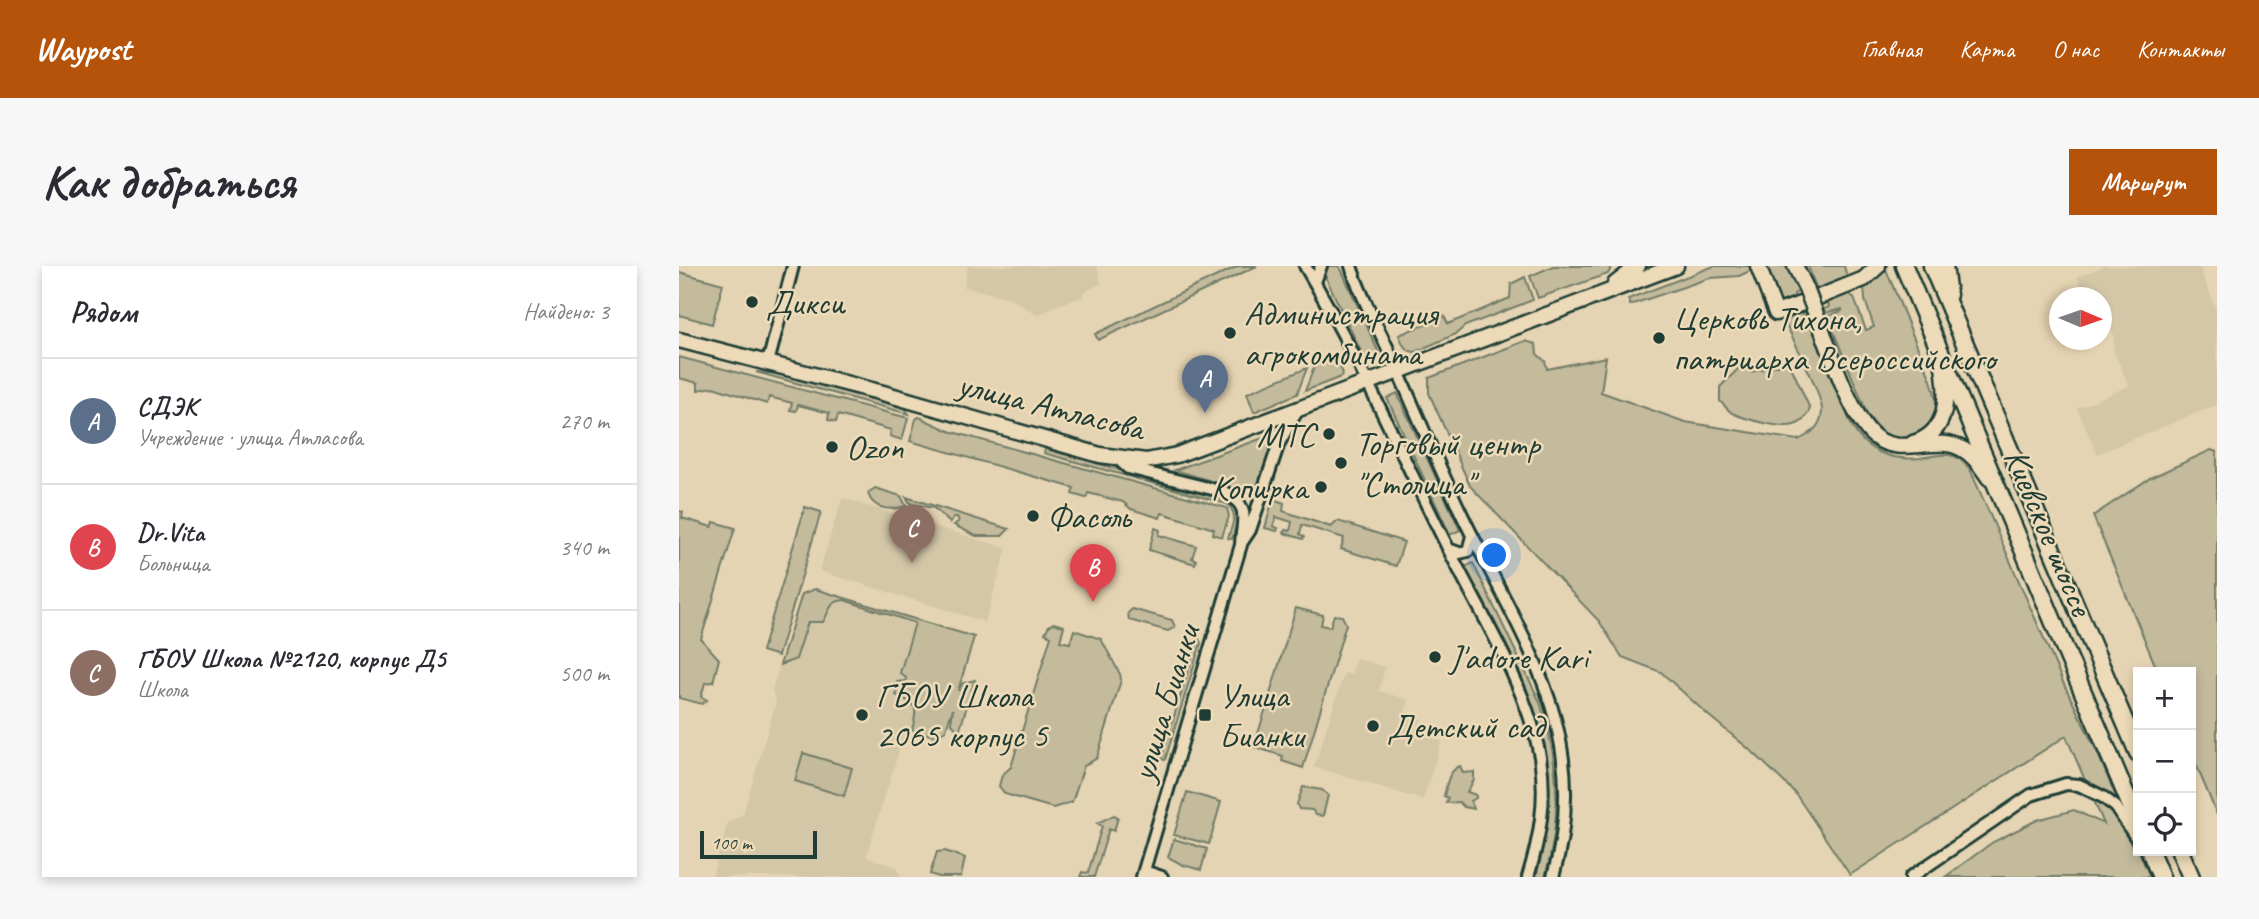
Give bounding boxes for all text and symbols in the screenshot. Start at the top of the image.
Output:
text: Waypost [35,28,131,70]
text: Главная [1861,34,1922,64]
text: Карта [1960,34,2014,64]
text: О нас [2052,34,2099,64]
text: Контакты [2137,34,2224,64]
button: Маршрут [2069,149,2217,215]
text: Как добраться [42,151,295,213]
place label: Дикси [766,280,847,325]
north arrow [2049,287,2112,350]
place label: Администрация агрокомбината [1244,291,1439,376]
text: Рядом [70,293,137,331]
marker: Дикси [744,294,760,310]
place label: Церковь Тихона, патриарха Всероссийского [1673,296,1999,381]
text: Найдено: 3 [523,297,609,326]
marker: Администрация агрокомбината [1222,325,1238,341]
marker: Церковь Тихона, патриарха Всероссийского [1651,330,1667,346]
pin: A [1182,355,1228,413]
street label: улица Атласова [951,361,1151,451]
text: СДЭК [137,390,197,423]
text: A [87,407,99,436]
text: 270 m [560,407,609,436]
place label: МТС [1257,412,1319,457]
place label: Торговый центр "Столица" [1355,421,1542,506]
text: Учреждение · улица Атласова [137,423,363,452]
place label: Ozon [846,425,904,470]
marker: МТС [1321,426,1337,442]
marker: Ozon [824,439,840,455]
street label: Киевское шоссе [1994,442,2105,625]
marker: Торговый центр "Столица" [1333,455,1349,471]
place label: Копирка [1211,465,1310,510]
marker: Копирка [1313,479,1329,495]
place label: Фасоль [1047,494,1133,539]
pin: C [889,505,935,563]
marker: Фасоль [1025,508,1041,524]
text: Dr.Vita [137,516,204,549]
text: B [87,533,99,562]
text: 340 m [560,533,609,562]
your location [1477,538,1511,572]
pin: B [1070,544,1116,602]
text: Больница [137,549,209,578]
street label: улица Бианки [1119,616,1211,788]
place label: J'adore Kari [1447,635,1593,680]
text: ГБОУ Школа №2120, корпус Д5 [137,642,445,675]
marker: J'adore Kari [1427,649,1443,665]
text: C [88,659,98,688]
text: 500 m [560,659,609,688]
map controls [2133,667,2196,856]
button: + [2133,667,2196,730]
place label: ГБОУ Школа 2065 корпус 5 [876,673,1050,758]
place label: Улица Бианки [1219,673,1307,758]
text: Школа [137,675,188,704]
place label: Детский сад [1387,704,1547,749]
marker: ГБОУ Школа 2065 корпус 5 [854,707,870,723]
marker: Улица Бианки [1197,707,1213,723]
marker: Детский сад [1365,718,1381,734]
button: − [2133,730,2196,793]
button: locate [2133,793,2196,856]
scale bar [700,828,817,860]
text: 100 m [711,831,752,855]

